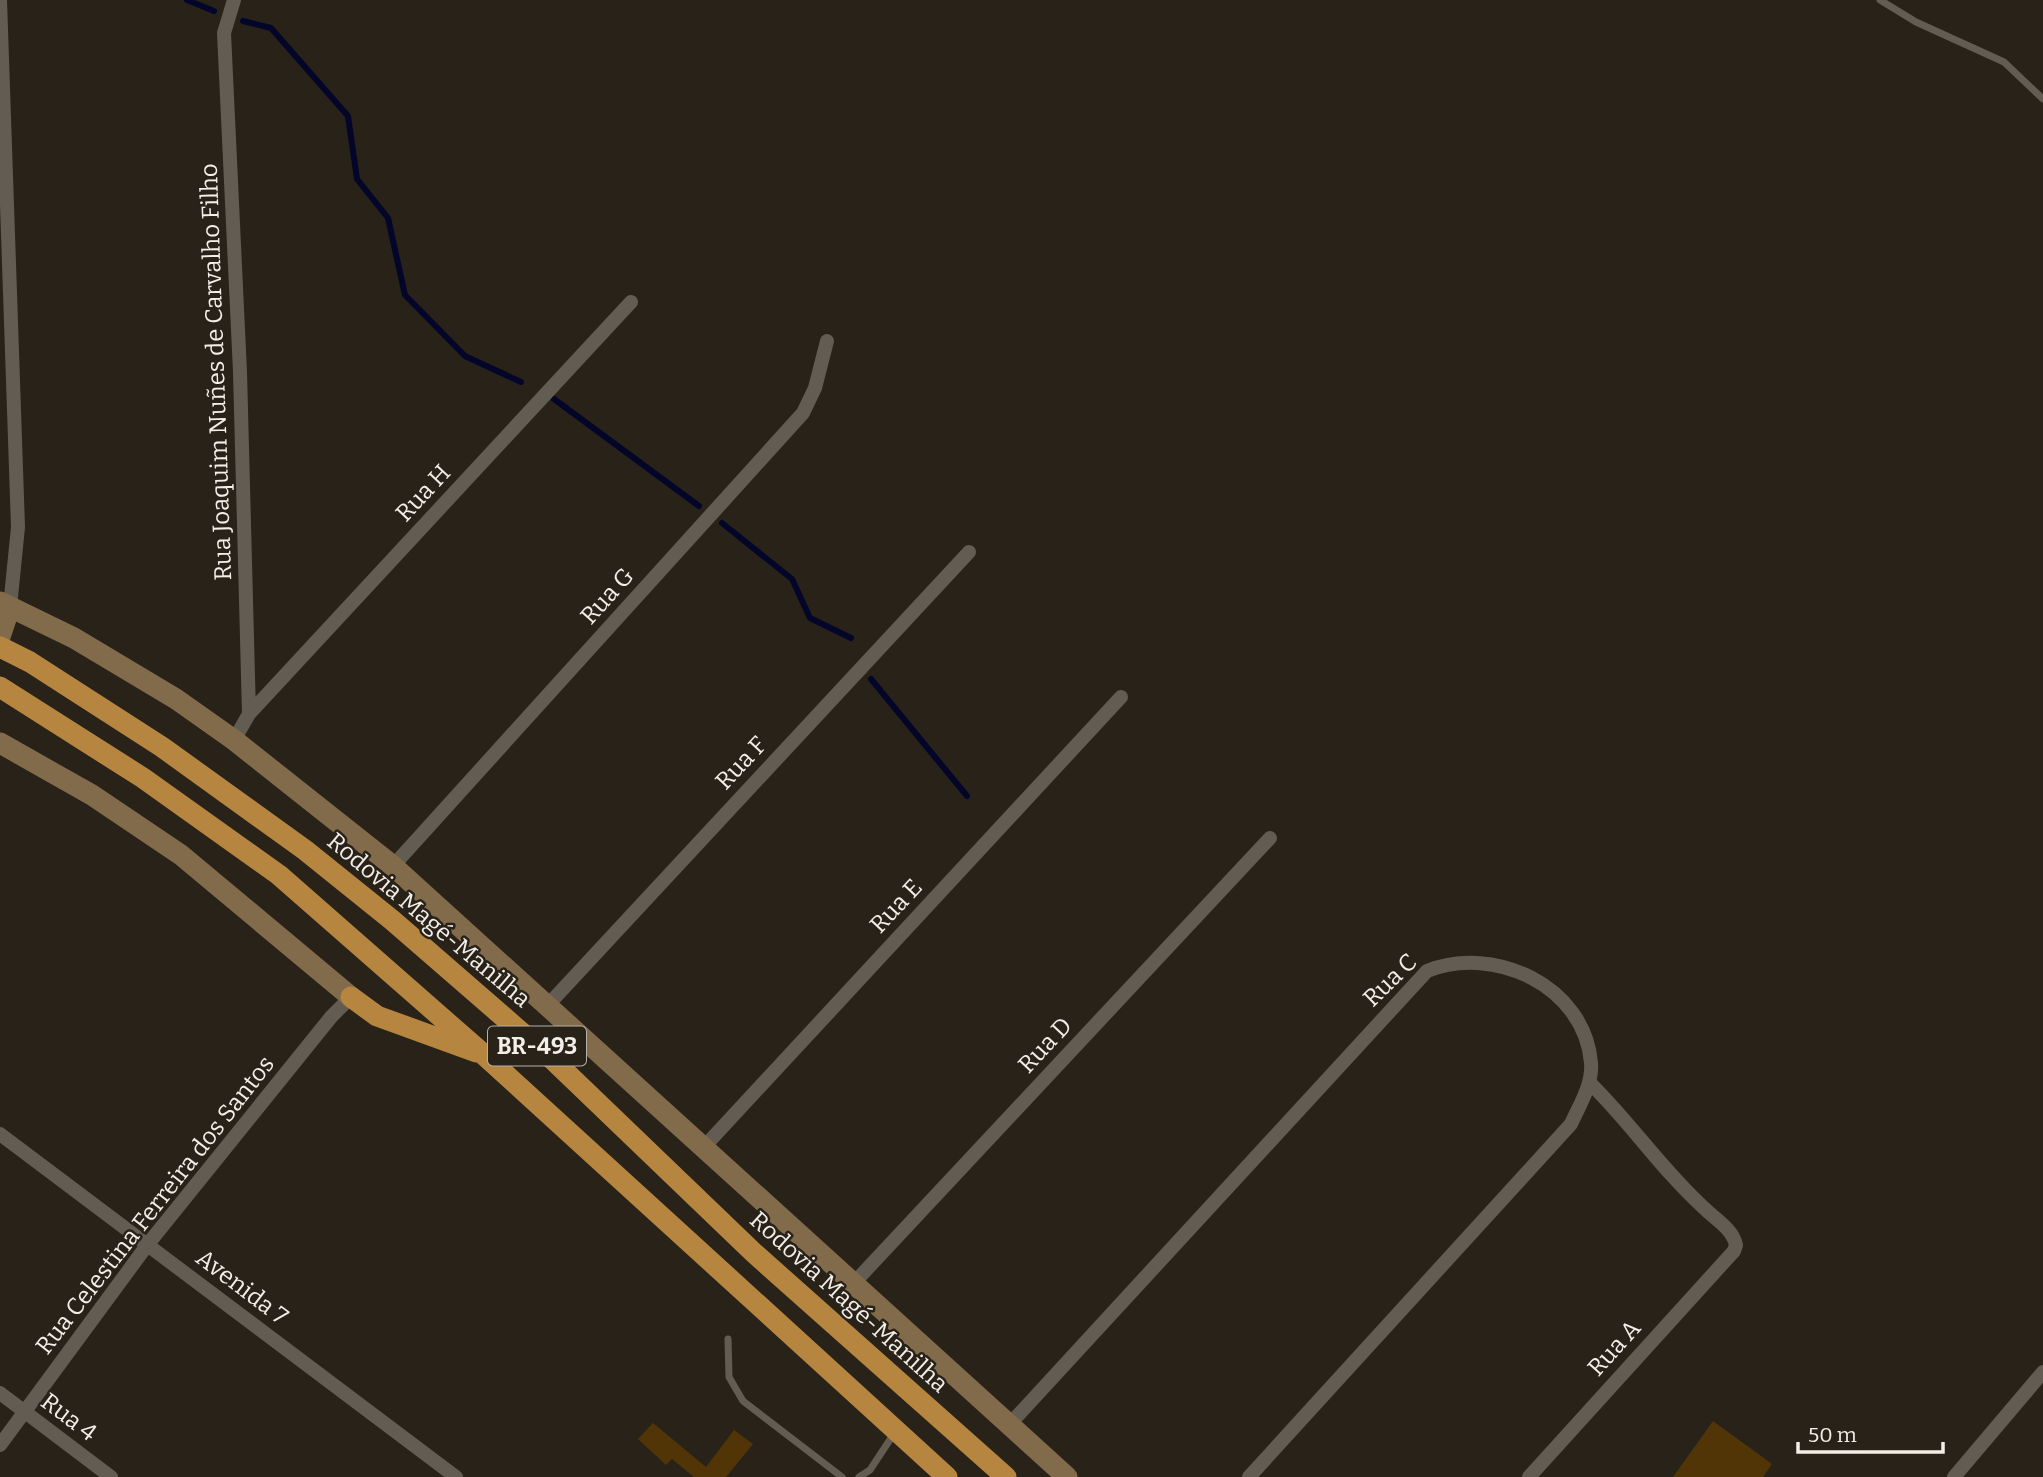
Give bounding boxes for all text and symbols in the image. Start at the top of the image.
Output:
street label: Rua Joaquim Nuñes de Carvalho Filho [195,163,237,581]
street label: Rua H [390,459,456,527]
street label: Rua G [575,562,639,630]
street label: Rua F [710,731,772,795]
street label: Rodovia Magé-Manilha [322,827,536,1013]
street label: Rua E [864,873,928,939]
street label: Rua C [1357,948,1423,1012]
street label: Rua D [1012,1012,1078,1078]
road number: BR-493 [488,1026,586,1065]
street label: Rua Celestina Ferreira dos Santos [30,1050,280,1360]
street label: Rodovia Magé-Manilha [744,1206,954,1398]
street label: Avenida 7 [191,1243,293,1331]
street label: Rua A [1582,1314,1646,1382]
street label: Rua 4 [36,1387,102,1447]
scale bar [1798,1410,1943,1454]
text: 50 m [1808,1422,1857,1448]

